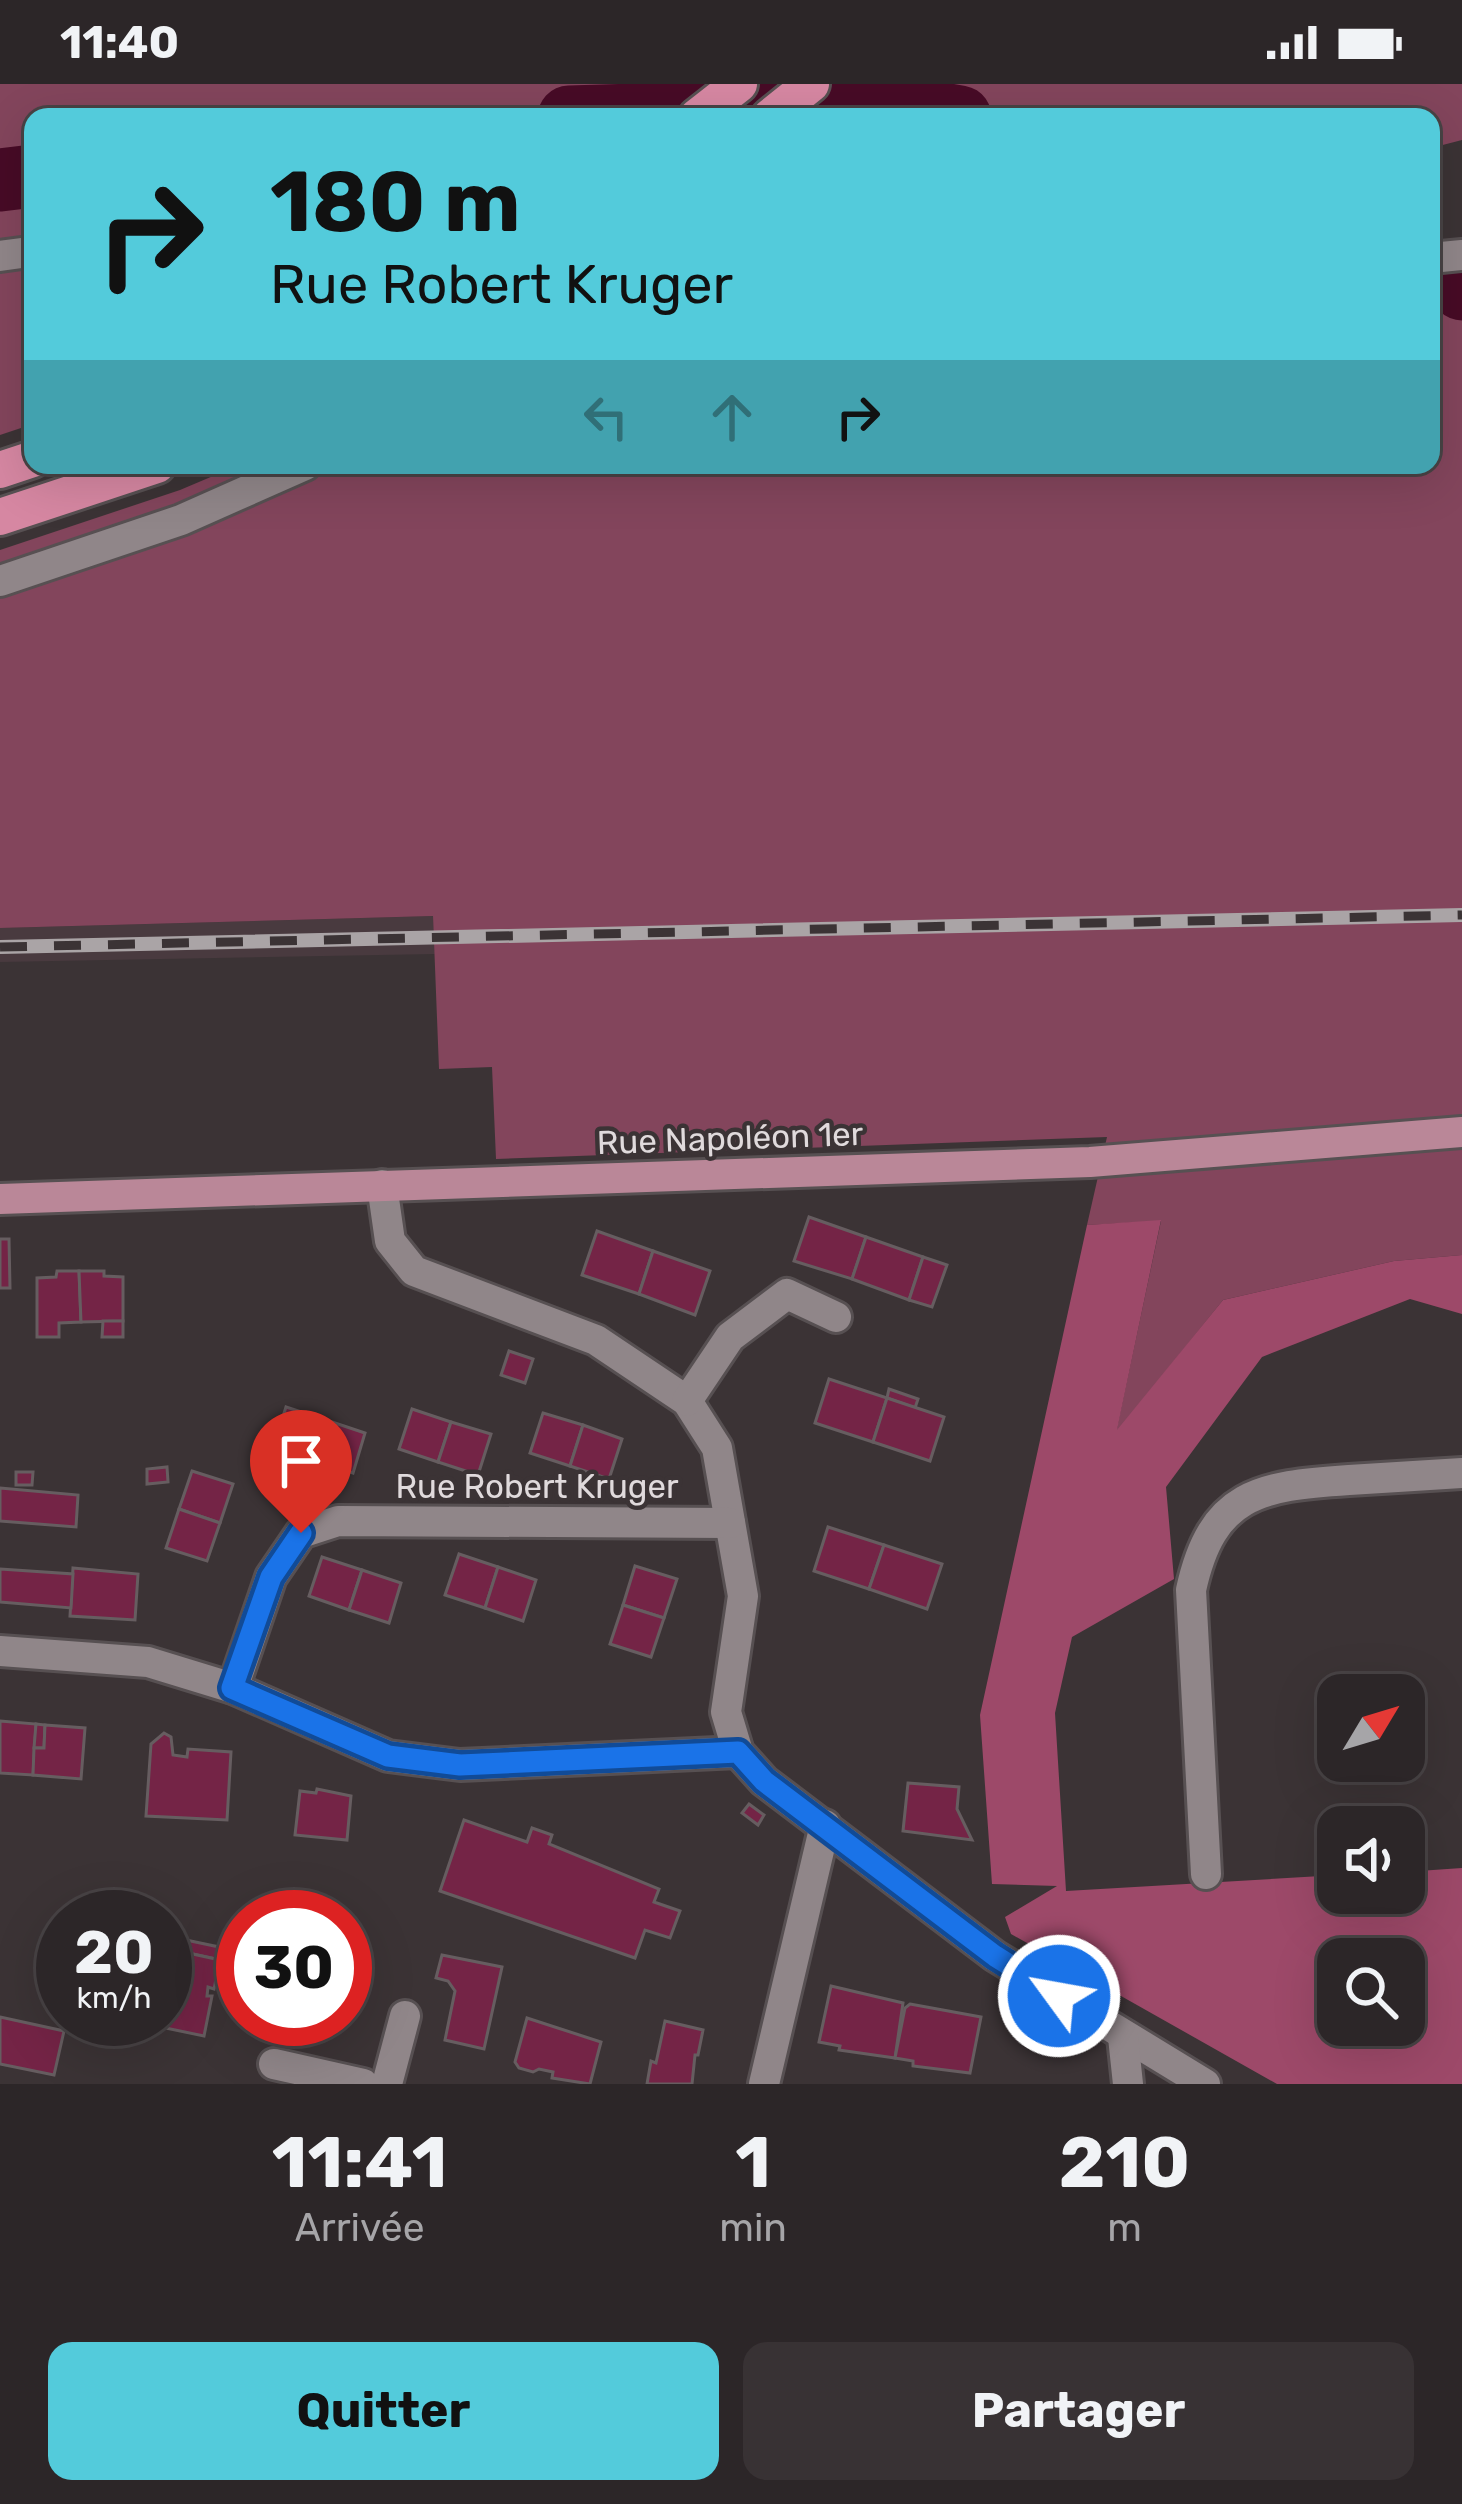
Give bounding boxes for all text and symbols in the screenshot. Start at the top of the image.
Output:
text: 11:40 [60,16,179,69]
text: 180 m [270,152,521,252]
icon: right [72,156,228,312]
text: Rue Robert Kruger [270,253,733,317]
icon: left [573,384,639,450]
icon: ahead [699,384,765,450]
icon: right [825,384,891,450]
street label: Rue Napoléon 1er [596,1114,864,1162]
pin [250,1410,352,1533]
icon: arrive [268,1428,334,1494]
street label: Rue Robert Kruger [395,1467,679,1506]
north arrow [1317,1674,1425,1782]
map controls [1317,1674,1425,2046]
button: sound [1317,1806,1425,1914]
speed limit sign: 30 [216,1890,372,2046]
text: 20 [74,1917,154,1988]
position arrow [996,1933,1122,2059]
button: search [1317,1938,1425,2046]
text: km/h [77,1980,151,2016]
text: 11:41 [272,2120,448,2205]
text: 1 [735,2120,771,2205]
text: 210 [1059,2120,1190,2205]
text: Arrivée [295,2205,425,2251]
text: min [719,2205,787,2251]
text: m [1107,2205,1142,2251]
button: Quitter [48,2342,719,2480]
button: Partager [743,2342,1414,2480]

